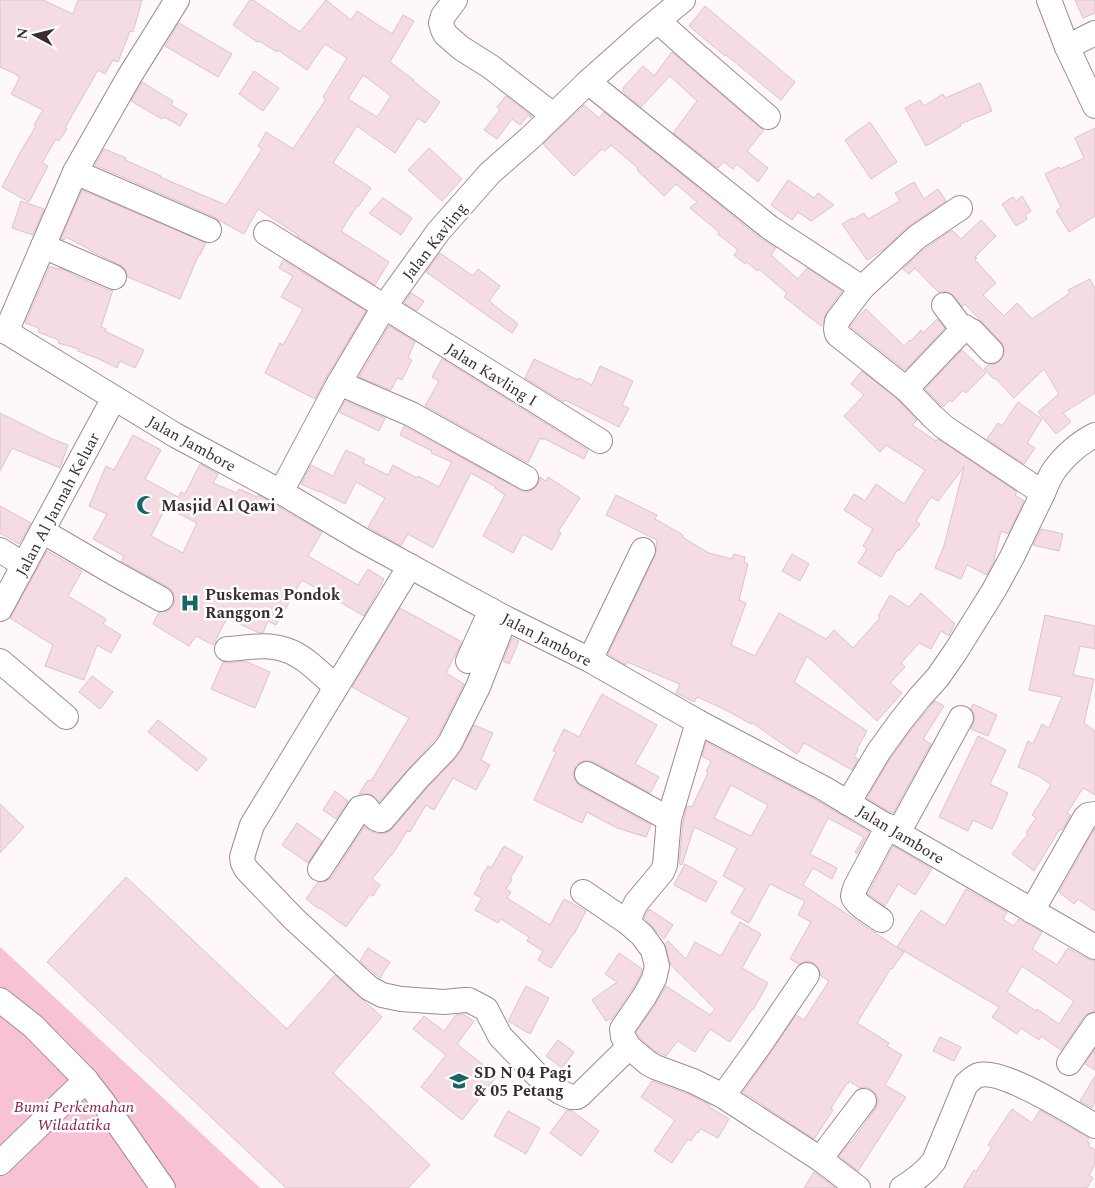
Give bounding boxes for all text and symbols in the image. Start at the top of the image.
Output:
north arrow [10,10,60,60]
text: N [11,27,34,40]
street label: Jalan Kavling [396,197,473,286]
street label: Jalan Kavling I [441,337,542,413]
street label: Jalan Jambore [143,410,240,478]
street label: Jalan Al Jannah Keluar [10,428,106,581]
mosque icon: Masjid Al Qawi [135,494,157,516]
place label: Masjid Al Qawi [161,494,275,518]
place label: Puskemas Pondok Ranggon 2 [205,583,341,625]
hospital icon: Puskemas Pondok Ranggon 2 [179,592,201,614]
street label: Jalan Jambore [497,607,596,673]
street label: Jalan Jambore [852,799,949,870]
place label: SD N 04 Pagi & 05 Petang [474,1061,572,1103]
school or university icon: SD N 04 Pagi & 05 Petang [448,1070,470,1092]
park label: Bumi Perkemahan Wiladatika [14,1095,135,1137]

